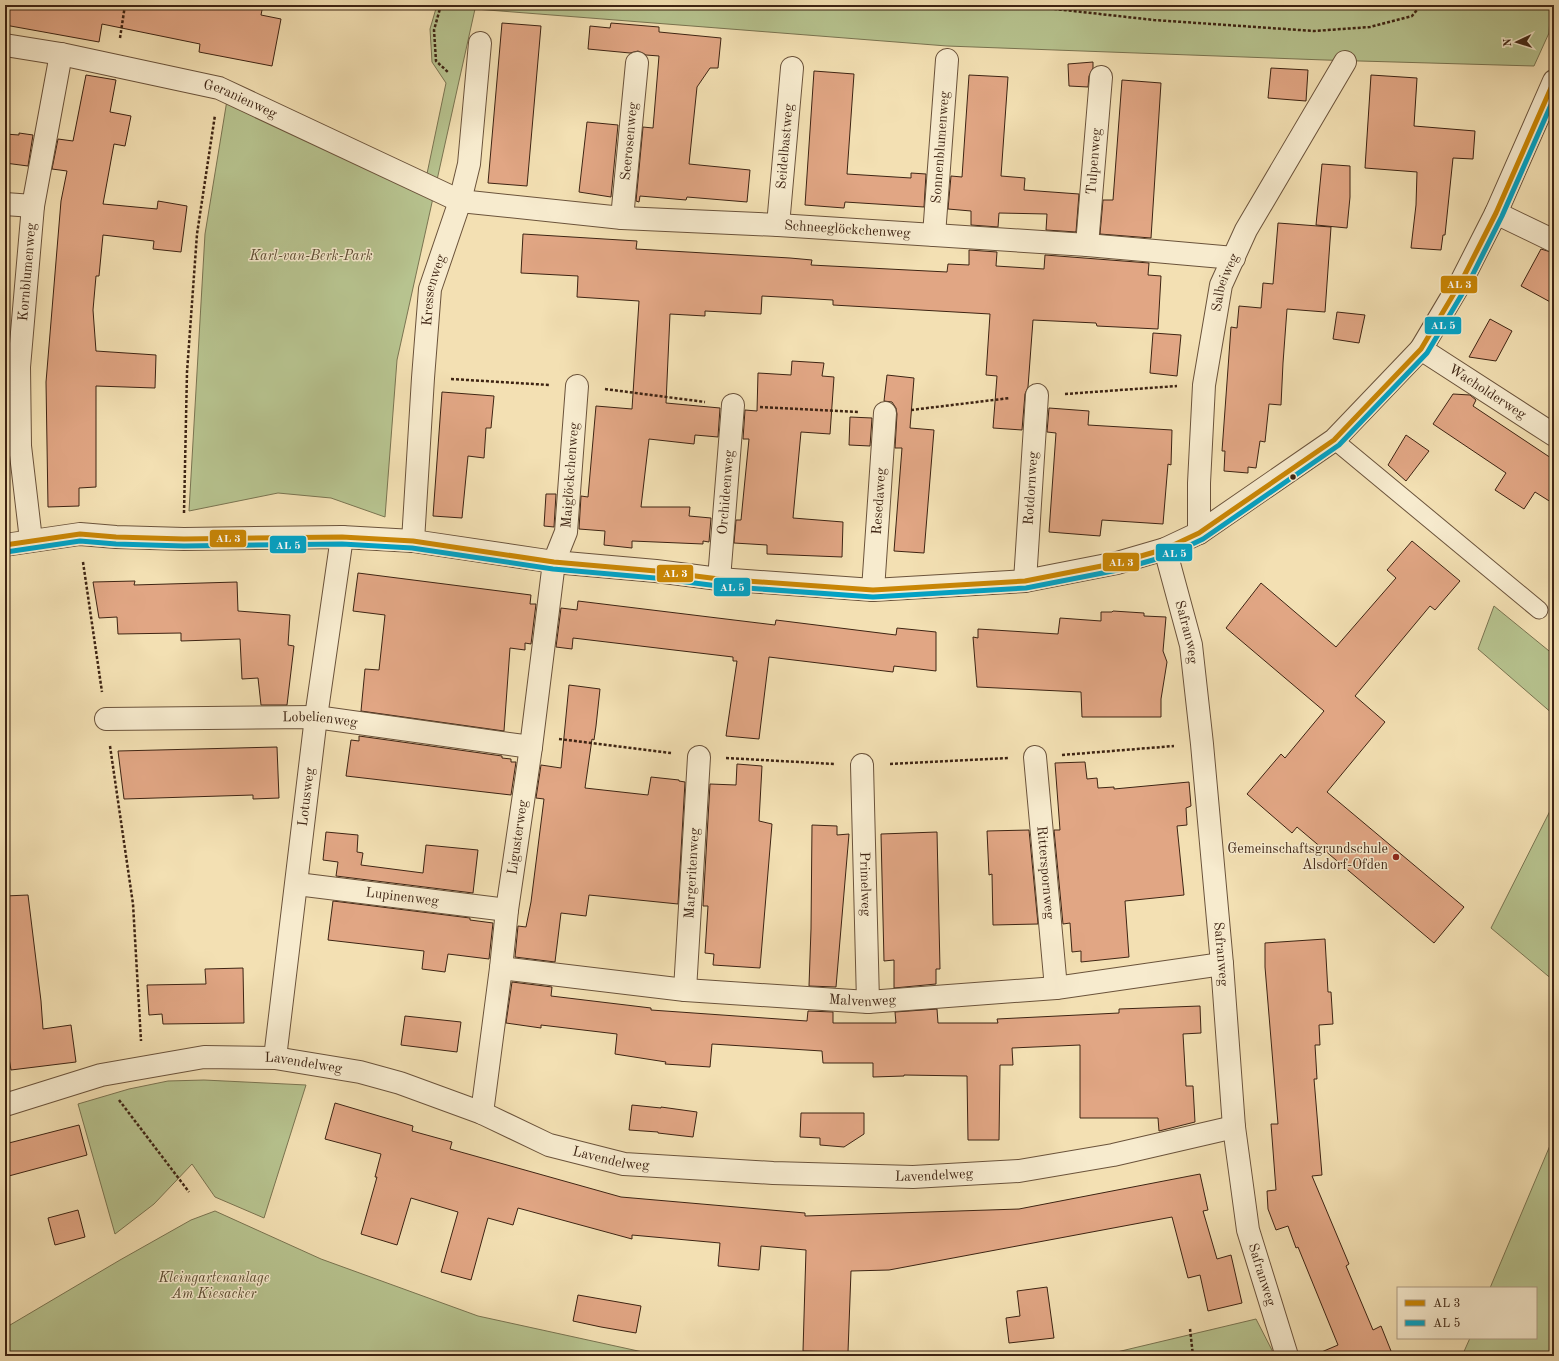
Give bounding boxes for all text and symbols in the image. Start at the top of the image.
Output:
north arrow [1497,22,1537,62]
text: N [1503,37,1514,47]
street label: Geranienweg [202,78,279,121]
street label: Sonnenblumenweg [929,90,952,204]
street label: Seerosenweg [619,101,640,181]
street label: Seidelbastweg [774,103,796,190]
street label: Tulpenweg [1084,127,1104,195]
street label: Schneeglöckchenweg [784,218,911,241]
street label: Kornblumenweg [16,222,39,322]
park label: Karl-van-Berk-Park [248,249,373,263]
street label: Salbeiweg [1210,251,1242,313]
street label: Kressenweg [420,252,448,327]
line badge: AL 3 [1440,275,1478,294]
text: AL 3 [1446,280,1472,291]
line badge: AL 5 [1424,316,1462,335]
text: AL 5 [1430,321,1456,332]
street label: Wacholderweg [1446,362,1529,422]
street label: Maiglöckchenweg [559,421,581,529]
street label: Orchideenweg [716,449,736,535]
street label: Rotdornweg [1022,451,1040,525]
street label: Resedaweg [870,467,888,535]
unlabelled marker [1288,472,1298,482]
line badge: AL 3 [209,529,247,548]
text: AL 3 [215,534,241,545]
line badge: AL 5 [269,535,307,554]
text: AL 5 [275,541,301,552]
line badge: AL 5 [1155,543,1193,562]
text: AL 5 [1161,549,1187,560]
line badge: AL 3 [1102,552,1140,572]
text: AL 3 [1108,558,1134,569]
line badge: AL 3 [656,564,694,583]
text: AL 3 [662,569,688,580]
line badge: AL 5 [713,577,751,597]
text: AL 5 [719,583,745,594]
street label: Safranweg [1172,599,1200,665]
street label: Lobelienweg [282,710,359,730]
street label: Lotusweg [296,766,317,827]
street label: Ligusterweg [505,798,530,876]
street label: Ritterspornweg [1034,825,1057,920]
street label: Margeritenweg [682,827,702,919]
place label: Gemeinschaftsgrundschule Alsdorf-Ofden [1227,842,1388,872]
street label: Primelweg [857,851,873,917]
marker: Gemeinschaftsgrundschule Alsdorf-Ofden [1391,852,1401,862]
street label: Lupinenweg [365,886,440,909]
street label: Safranweg [1211,921,1231,987]
street label: Malvenweg [828,992,897,1009]
street label: Lavendelweg [265,1051,344,1076]
street label: Lavendelweg [571,1144,650,1173]
street label: Lavendelweg [895,1167,974,1184]
street label: Safranweg [1246,1242,1278,1308]
park label: Kleingartenanlage Am Kiesacker [157,1271,270,1301]
legend [1397,1287,1537,1339]
text: AL 3 [1433,1298,1461,1310]
text: AL 5 [1433,1317,1461,1330]

